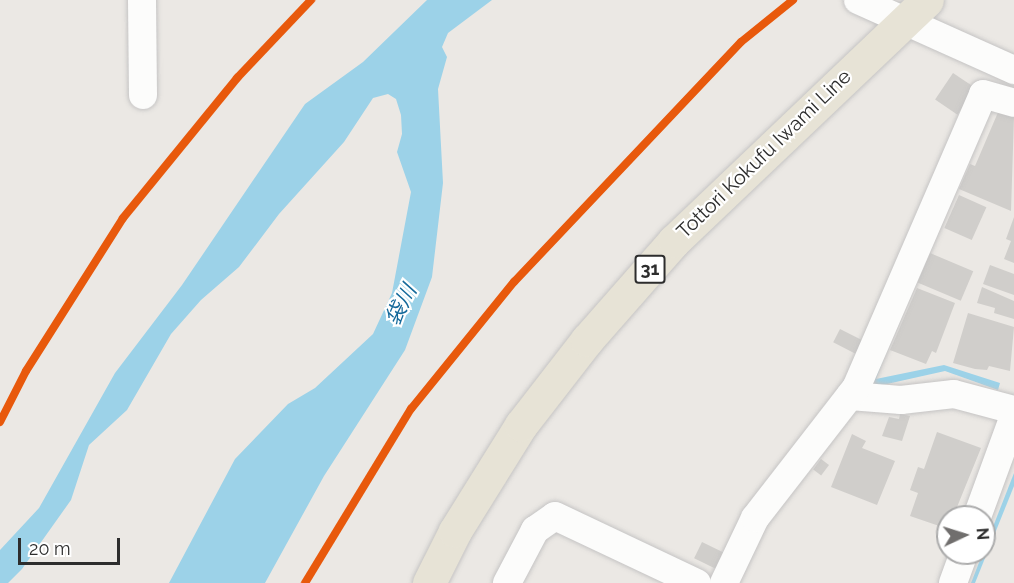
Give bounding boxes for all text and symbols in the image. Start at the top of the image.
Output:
street label: Tottori Kokufu Iwami Line [672,65,856,243]
road number: 31 [634,254,666,284]
water label: 袋川 [380,281,422,329]
north arrow [936,505,996,565]
scale bar [21,526,123,564]
text: N [973,527,992,541]
text: 20 m [29,538,71,559]

